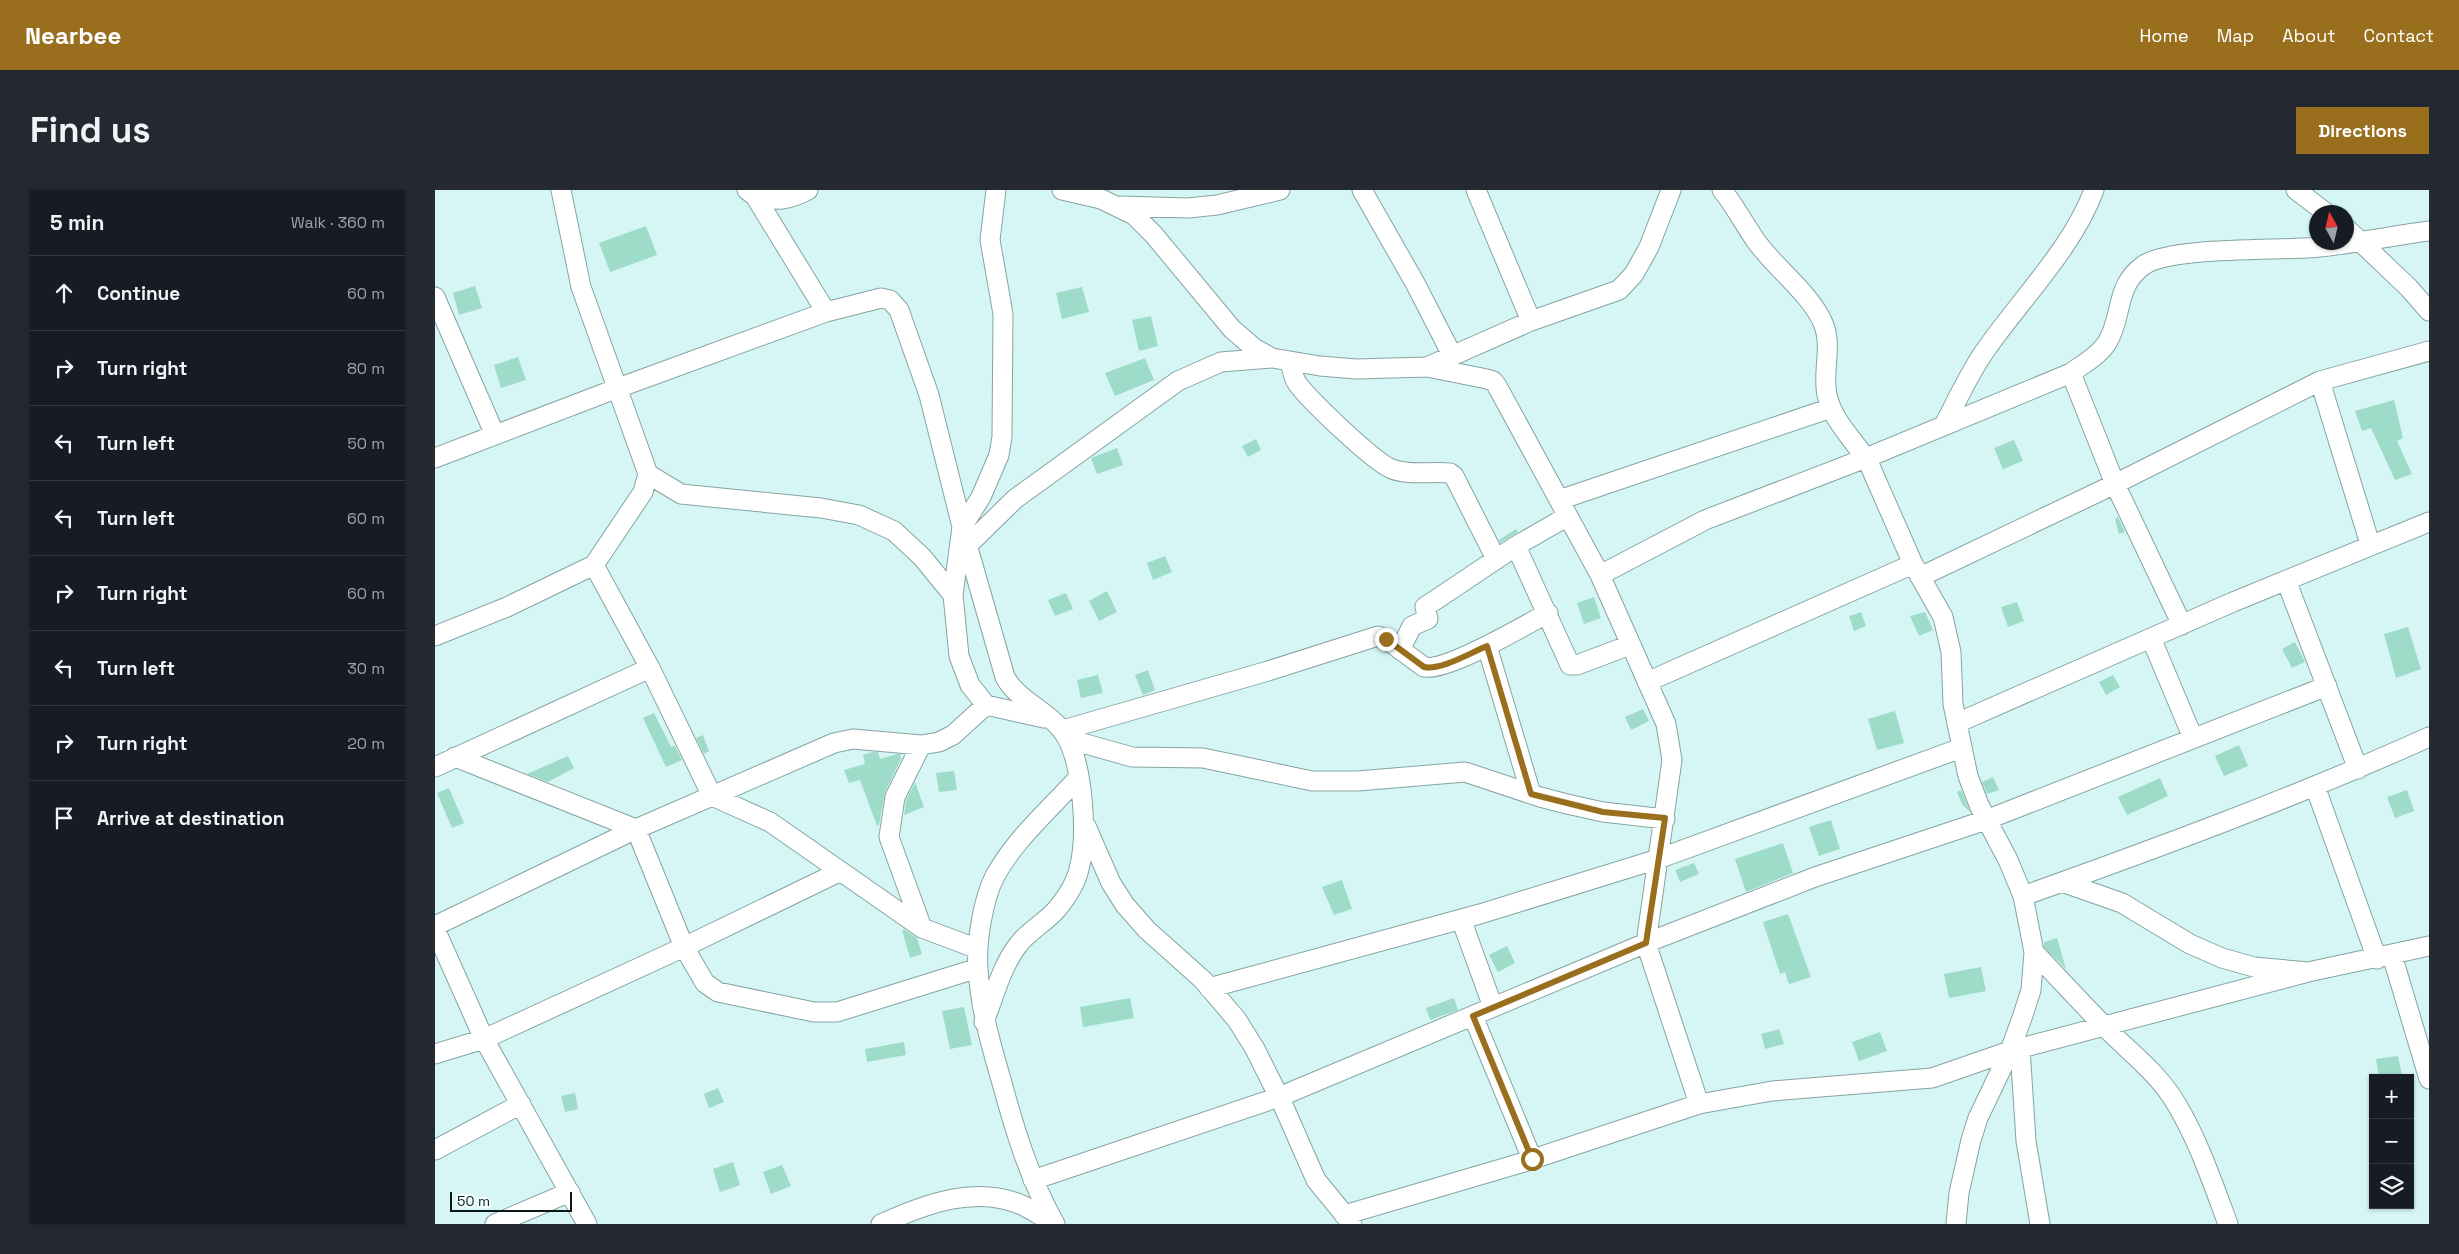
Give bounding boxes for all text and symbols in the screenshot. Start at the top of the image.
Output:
text: Nearbee [25,20,121,51]
text: Home [2140,24,2189,47]
text: Map [2217,24,2254,47]
text: About [2282,24,2336,47]
text: Contact [2364,24,2434,47]
button: Directions [2296,107,2429,154]
text: Find us [30,108,151,152]
north arrow [2309,205,2354,250]
text: 5 min [50,209,104,236]
text: Walk · 360 m [291,212,385,233]
icon: ahead [50,279,78,307]
text: Continue [97,281,180,306]
text: 60 m [347,283,385,304]
icon: right [50,354,78,382]
text: Turn right [97,356,187,381]
text: 80 m [347,358,385,379]
icon: left [50,429,78,457]
text: Turn left [97,431,175,456]
text: 50 m [347,433,385,454]
icon: left [50,504,78,532]
text: Turn left [97,506,175,531]
text: 60 m [347,508,385,529]
icon: right [50,579,78,607]
text: Turn right [97,581,187,606]
text: 60 m [347,583,385,604]
route end [1375,628,1398,651]
icon: left [50,654,78,682]
text: Turn left [97,656,175,681]
text: 30 m [347,658,385,679]
icon: right [50,729,78,757]
text: Turn right [97,731,187,756]
text: 20 m [347,733,385,754]
icon: arrive [50,804,78,832]
text: Arrive at destination [97,806,285,831]
map controls [2369,1074,2414,1209]
button: + [2369,1074,2414,1119]
button: − [2369,1119,2414,1164]
route start [1521,1148,1544,1171]
button: layers [2369,1164,2414,1209]
scale bar [450,1189,573,1212]
text: 50 m [457,1192,490,1210]

